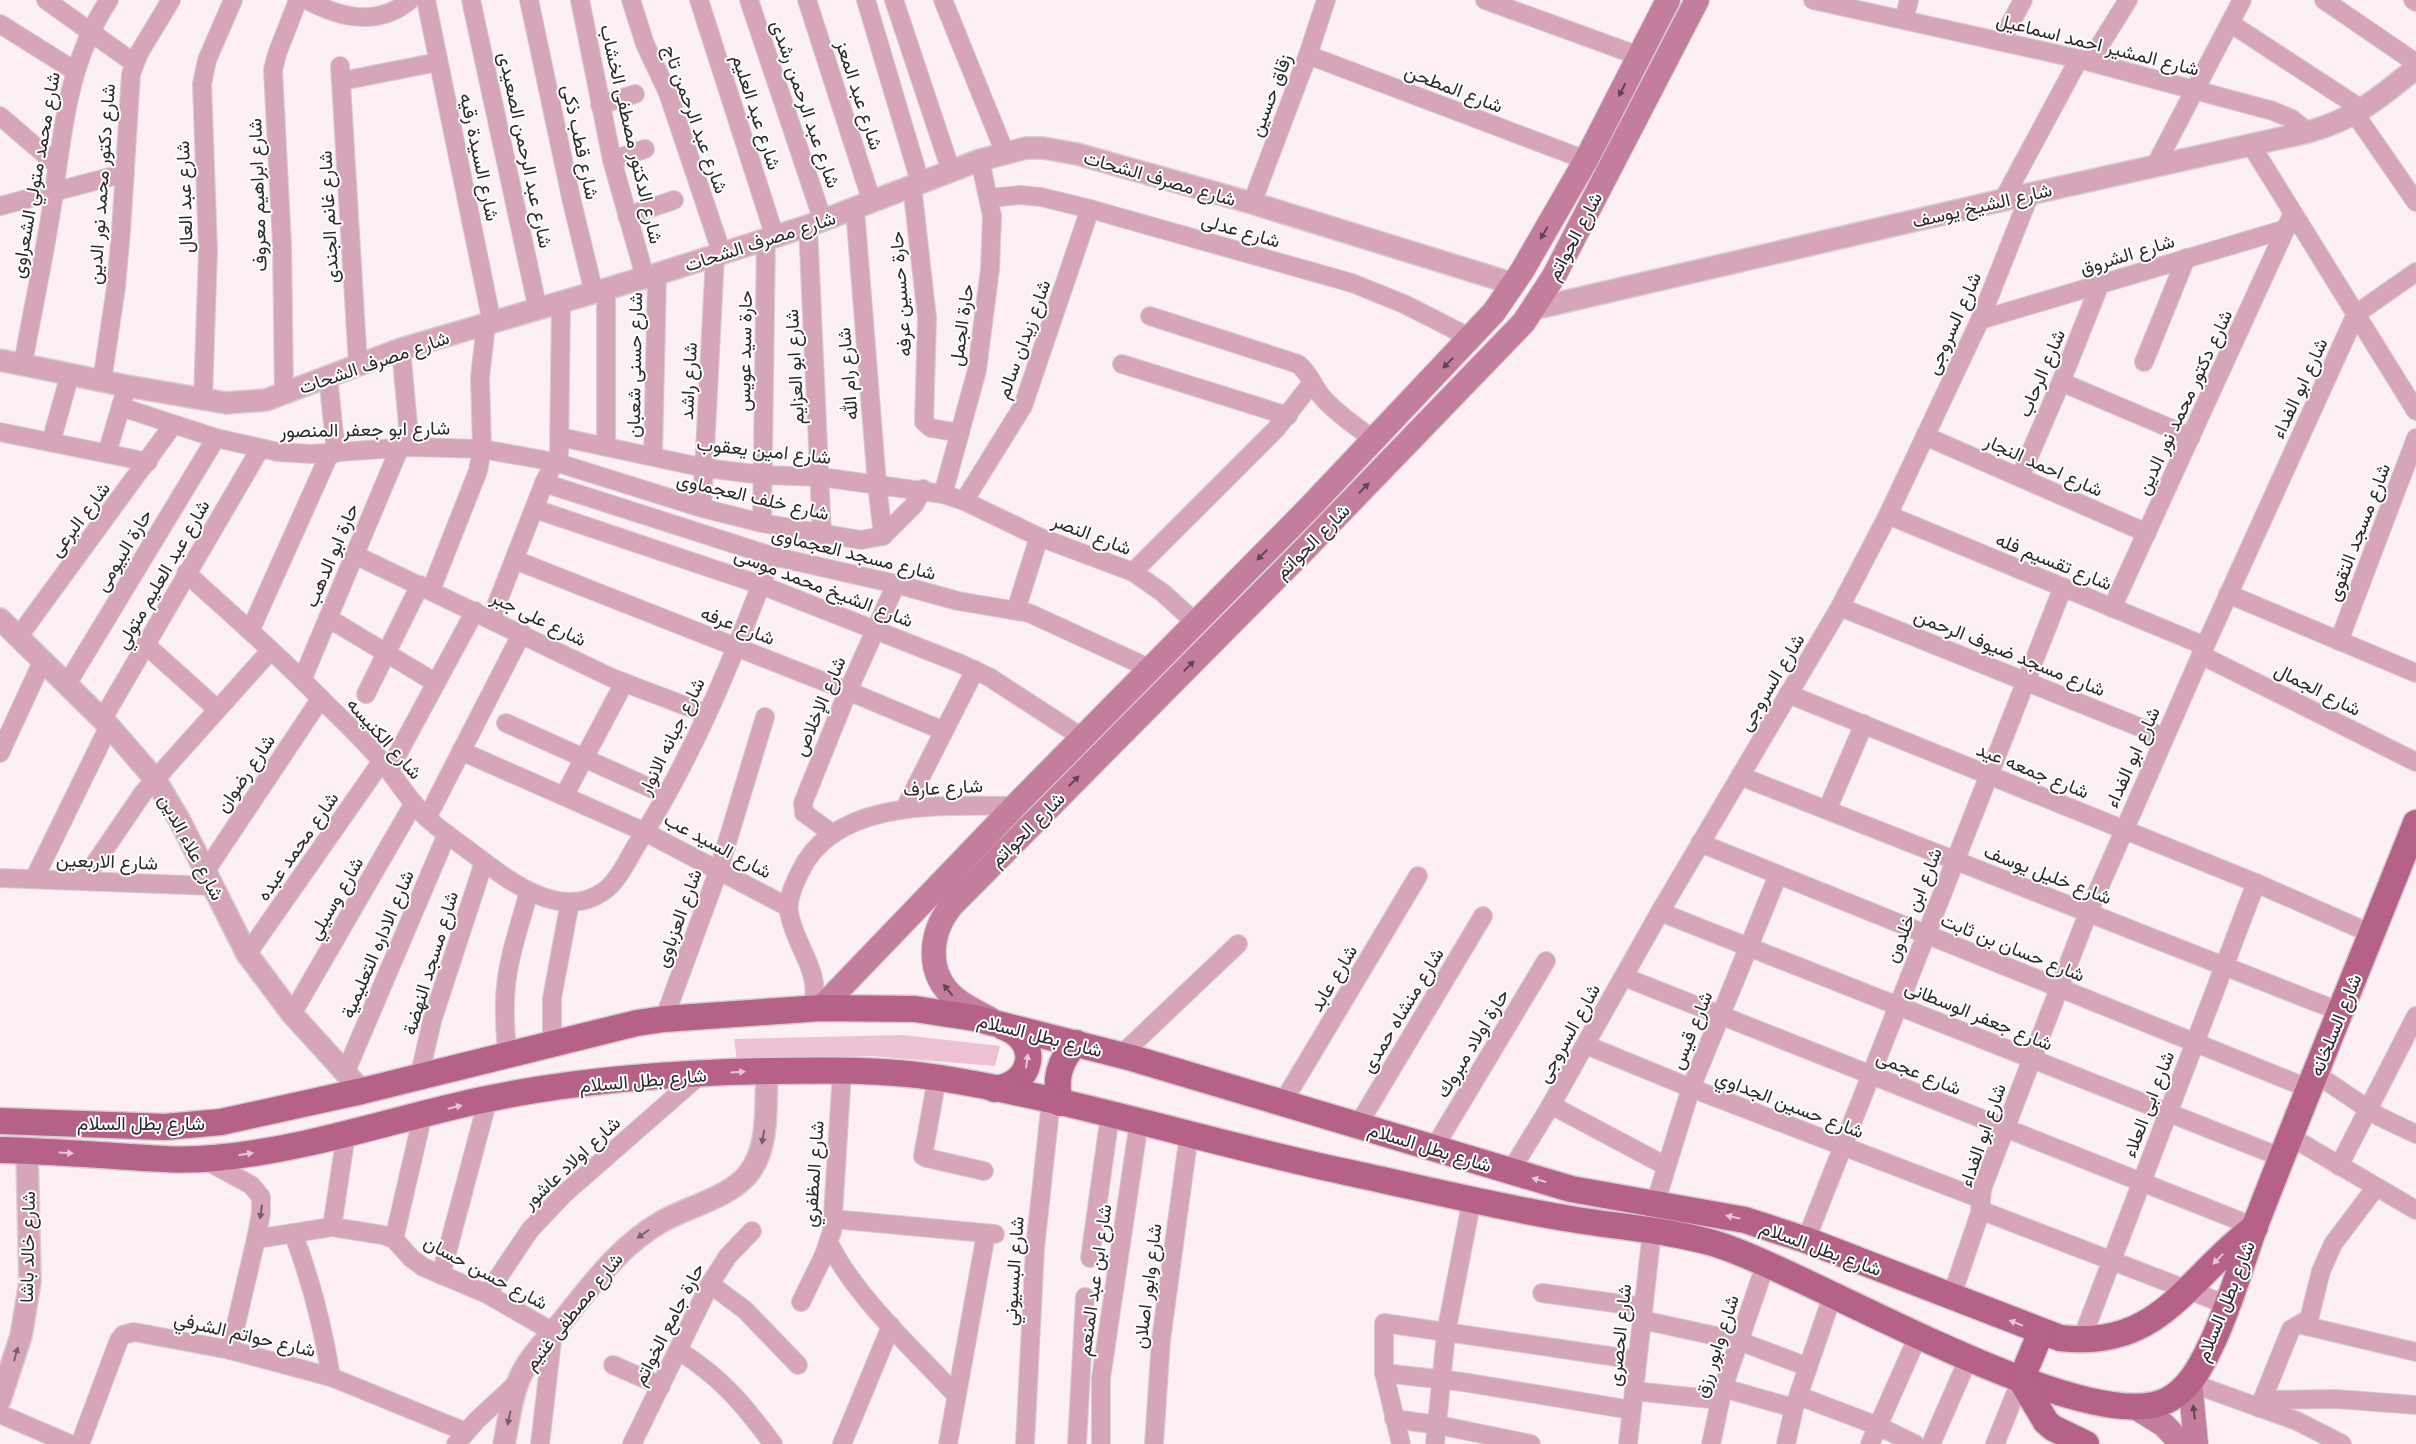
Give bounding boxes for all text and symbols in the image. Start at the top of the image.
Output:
street label: شارع المشير احمد اسماعيل [1994,7,2202,82]
street label: شارع عبد الرحمن رشدى [765,17,846,191]
street label: شارع الدكتور مصطفى الخشاب [594,22,669,246]
street label: شارع عبد المعز [830,36,889,153]
street label: شارع عبد الرحمن تاج [657,41,734,197]
street label: شارع عبد الرحمن الصعيدى [492,50,559,251]
street label: زقاق حسين [1243,50,1298,140]
street label: شارع عبد العليم [726,51,787,173]
street label: شارع المطحن [1401,58,1507,119]
street label: شارع محمد متولي الشعراوى [5,70,69,281]
street label: شارع قطب ذكى [556,82,605,202]
street label: شارع دكتور محمد نور الدين [82,83,121,285]
one-way arrow [1618,83,1626,97]
street label: شارع السيدة رقيه [454,91,505,223]
street label: شارع ابراهيم معروف [242,118,273,272]
street label: شارع عبد العال [170,140,199,254]
street label: شارع مصرف الشحات [1081,145,1239,212]
street label: شارع غانم الجندى [313,150,344,284]
street label: شارع الشيخ يوسف [1910,177,2055,235]
street label: شارع الحواتم [1541,188,1608,285]
street label: شارع مصرف الشحات [681,205,839,278]
street label: شارع عدلى [1199,207,1283,254]
one-way arrow [1539,226,1548,239]
street label: شارع الشروق [2077,228,2178,281]
street label: حارة حسين عرفه [884,230,917,358]
street label: شارع السروجى [1920,268,1987,378]
street label: شارع زيدان سالم [990,276,1057,402]
street label: حارة الجمل [943,282,980,368]
street label: حارة سيد عويس [731,290,758,412]
street label: شارع حسنى شعبان [621,292,648,438]
street label: شارع دكتور محمد نور الدين [2131,306,2238,499]
street label: شارع ابو العزايم [779,309,810,425]
street label: شارع مصرف الشحات [296,325,453,400]
street label: شارع الرحاب [2012,325,2071,421]
street label: شارع رام الله [831,327,864,421]
street label: شارع ابو الفداء [2265,334,2334,442]
street label: شارع راشد [674,342,703,421]
one-way arrow [1442,356,1454,368]
street label: شارع ابو جعفر المنصور [279,416,450,444]
street label: شارع احمد النجار [1980,428,2107,503]
street label: شارع امين يعقوب [695,431,832,470]
street label: شارع مسجد التقوى [2321,460,2396,605]
street label: شارع خلف العجماوى [674,467,832,526]
street label: شارع البرعى [43,477,116,562]
one-way arrow [1358,482,1370,494]
street label: شارع عبد العليم متولي [110,495,218,655]
street label: شارع الحواتم [1269,498,1355,584]
street label: حارة ابو الدهب [298,499,365,611]
street label: حارة البيومى [89,504,158,596]
street label: شارع النصر [1048,508,1135,561]
street label: شارع مسجد العجماوى [769,521,939,586]
street label: شارع تقسيم فله [1992,527,2116,596]
street label: شارع الشيخ محمد موسى [730,542,917,634]
one-way arrow [1256,549,1268,561]
street label: شارع على جبر [486,584,591,652]
street label: شارع عرفه [697,600,779,651]
street label: شارع مسجد ضيوف الرحمن [1911,603,2109,702]
street label: شارع السروجى [1732,629,1810,736]
street label: شارع الإخلاص [787,652,852,760]
street label: شارع الجمال [2270,657,2365,722]
one-way arrow [1183,660,1195,672]
street label: شارع جبانه الانوار [632,673,711,800]
street label: شارع الكنيسه [341,692,428,785]
street label: شارع ابو الفداء [2099,703,2166,812]
street label: شارع رضوان [210,729,281,817]
street label: شارع جمعه عيد [1973,737,2093,804]
street label: شارع عارف [903,773,983,802]
one-way arrow [1068,776,1080,788]
street label: شارع الحواتم [984,786,1070,872]
street label: شارع محمد عبده [251,787,344,906]
street label: شارع علاء الدين [153,790,230,905]
street label: شارع السيد عب [660,807,776,884]
street label: شارع خليل يوسف [1980,839,2115,910]
street label: شارع ابن خلدون [1879,844,1948,966]
street label: شارع الاربعين [56,847,158,876]
street label: شارع وسيلي [302,852,372,946]
street label: شارع العزباوى [649,865,708,971]
street label: شارع الاداره التعليمية [335,866,420,1022]
street label: شارع مسجد النهضة [397,888,464,1038]
street label: شارع حسان بن ثابت [1937,907,2089,988]
street label: شارع عابد [1304,940,1363,1016]
street label: شارع منشاه حمدى [1355,943,1450,1077]
street label: شارع السلخانه [2304,970,2367,1080]
street label: شارع جعفر الوسطانى [1901,974,2056,1057]
street label: شارع السروجى [1531,979,1606,1087]
one-way arrow [942,983,953,996]
street label: حارة اولاد مبروك [1430,984,1515,1102]
street label: شارع قيس [1664,987,1718,1073]
street label: شارع بطل السلام [975,1008,1105,1063]
street label: شارع عجمى [1873,1044,1965,1101]
street label: شارع ابى العلاء [2117,1047,2180,1161]
one-way arrow [1023,1053,1031,1069]
street label: شارع بطل السلام [578,1062,708,1099]
street label: شارع حسين الجداوي [1711,1065,1868,1147]
one-way arrow [730,1068,746,1076]
street label: شارع ابو الفداء [1953,1080,2012,1190]
one-way arrow [448,1103,463,1111]
street label: شارع اولاد عاشور [516,1110,626,1215]
street label: شارع بطل السلام [77,1111,205,1136]
street label: شارع بطل السلام [1365,1117,1495,1178]
street label: شارع المظفري [797,1120,833,1228]
one-way arrow [758,1129,766,1145]
one-way arrow [58,1150,74,1158]
one-way arrow [238,1150,254,1158]
one-way arrow [1532,1176,1547,1184]
street label: شارع خالد باشا [14,1191,41,1303]
street label: شارع ابن عبد المنعم [1071,1202,1118,1358]
one-way arrow [256,1205,264,1221]
one-way arrow [1725,1213,1740,1221]
street label: شارع البسيوني [997,1215,1033,1327]
street label: شارع بطل السلام [1757,1215,1885,1282]
street label: شارع وابور اصلان [1127,1222,1168,1350]
street label: شارع حسن حسان [419,1229,552,1316]
one-way arrow [636,1229,650,1239]
street label: شارع بطل السلام [2190,1237,2261,1365]
street label: شارع مصطفى غنيم [518,1247,629,1375]
one-way arrow [2212,1253,2224,1265]
street label: حارة جامع الخواتم [627,1259,711,1390]
street label: شارع الحصرى [1602,1283,1637,1388]
street label: شارع وابور رزق [1688,1292,1745,1401]
street label: شارع حواتم الشرفي [171,1306,318,1366]
one-way arrow [2009,1318,2023,1326]
one-way arrow [13,1347,21,1362]
one-way arrow [2190,1404,2198,1420]
one-way arrow [505,1411,513,1426]

